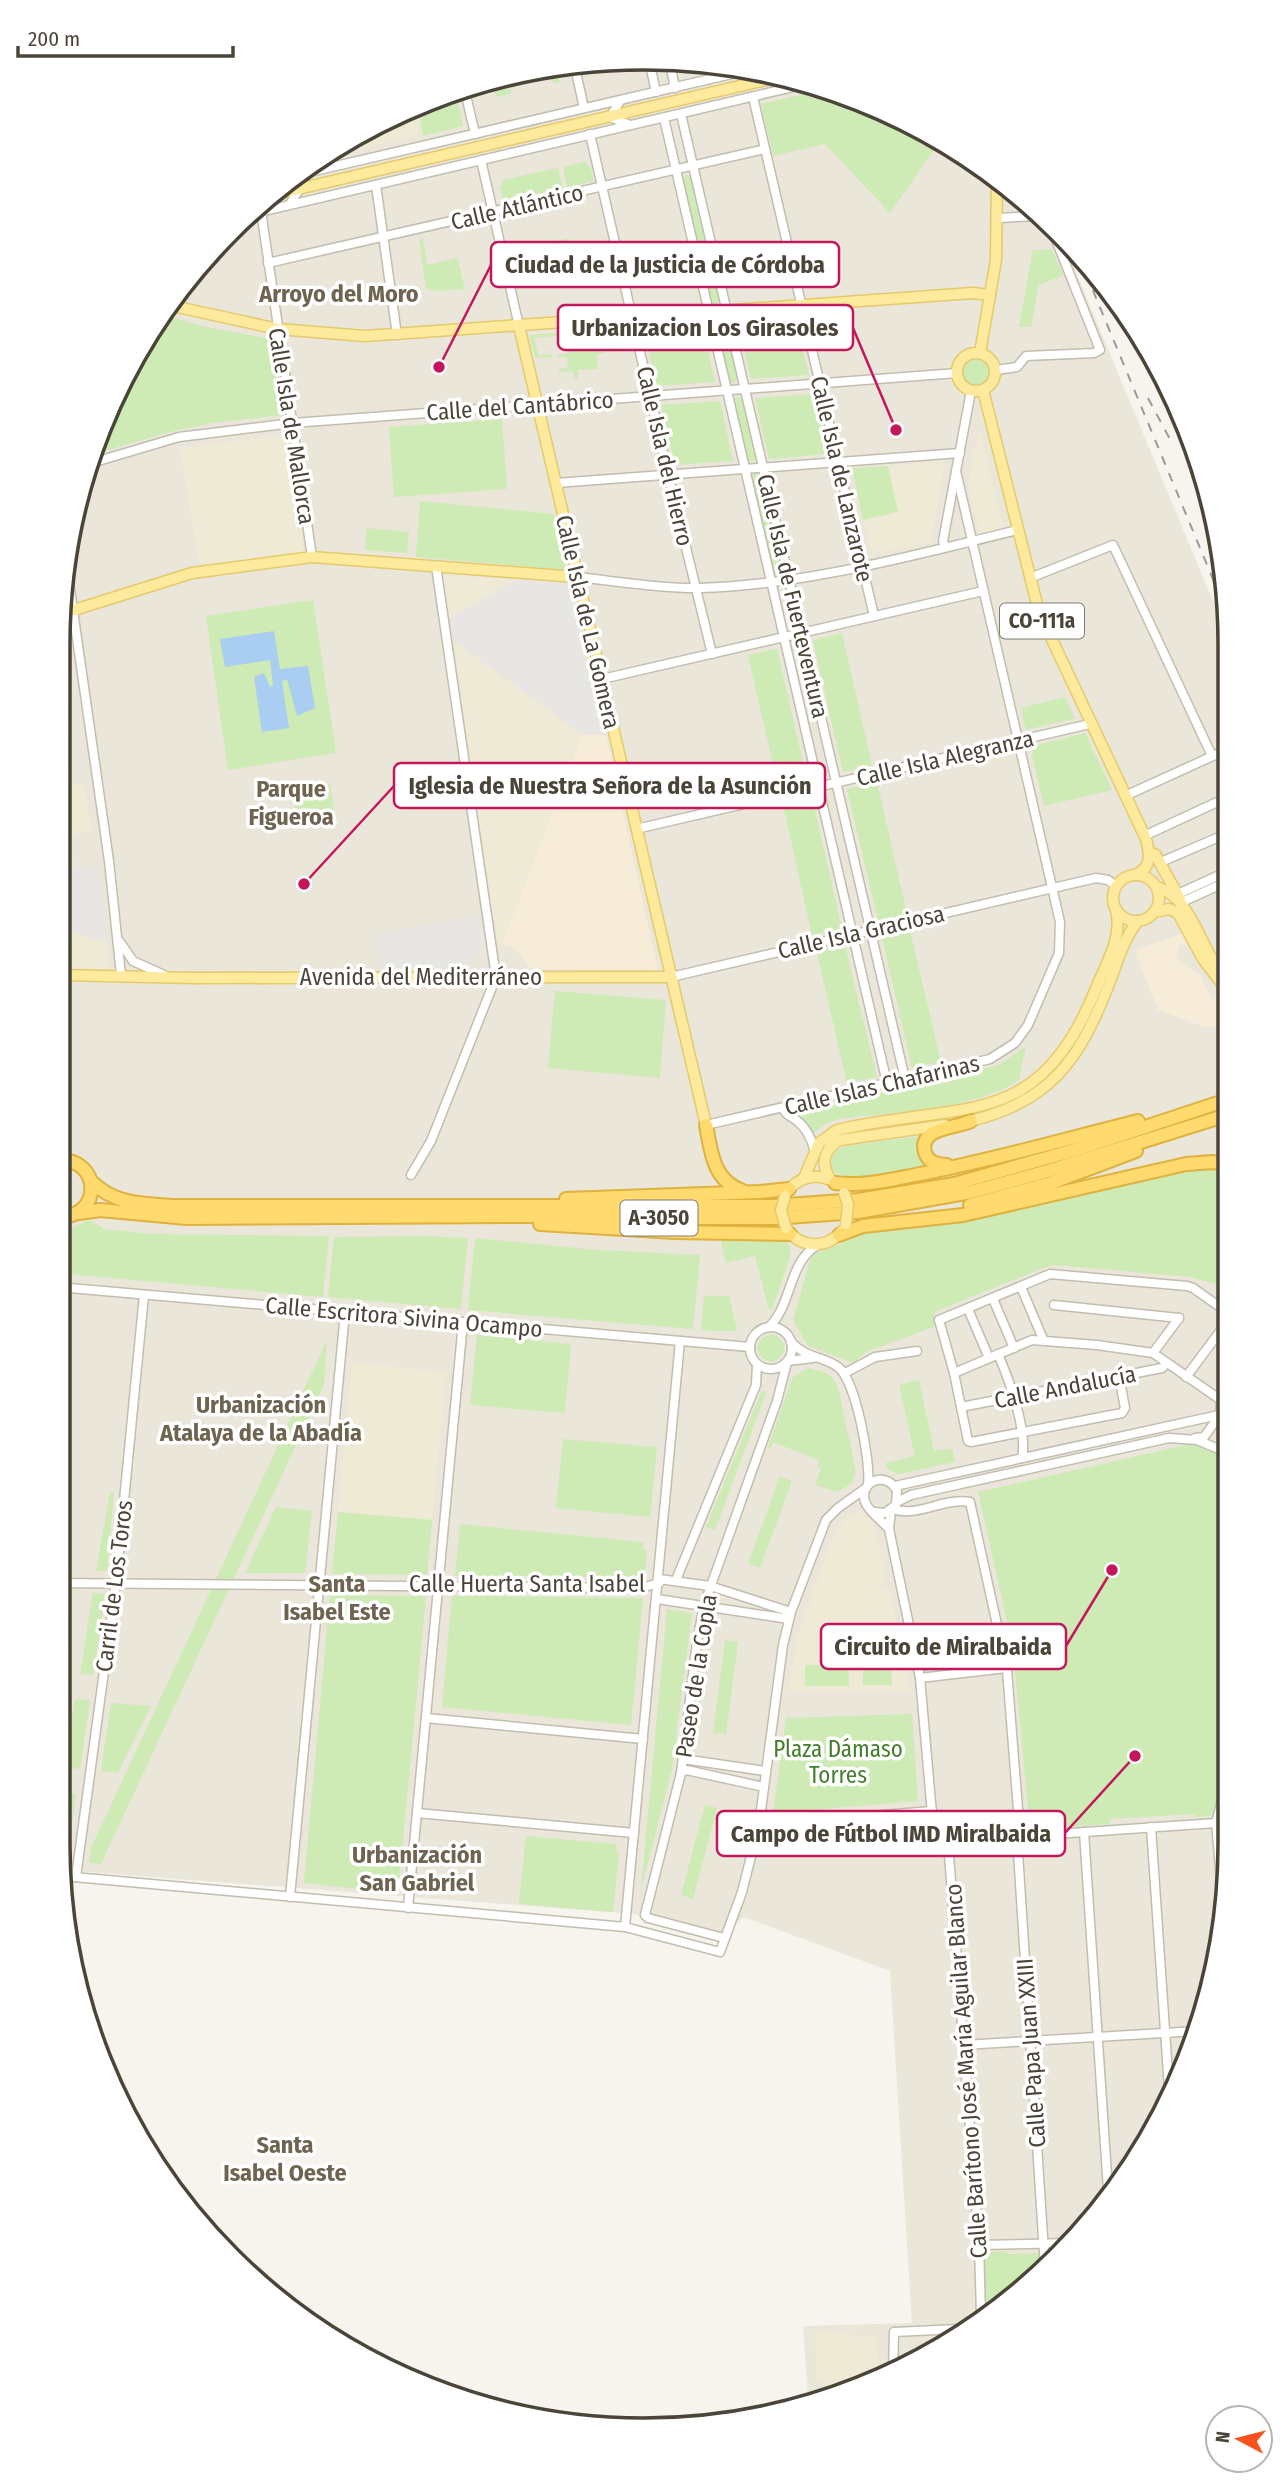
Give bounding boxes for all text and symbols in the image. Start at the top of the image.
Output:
scale bar [18,14,233,58]
text: 200 m [28,26,80,52]
street label: Calle Atlántico [448,178,586,236]
callout: Ciudad de la Justicia de Córdoba [491,242,839,287]
text: Ciudad de la Justicia de Córdoba [505,251,825,279]
district label: Arroyo del Moro [258,280,419,308]
callout: Urbanizacion Los Girasoles [558,305,853,350]
text: Urbanizacion Los Girasoles [572,314,839,342]
street label: Calle Isla de Mallorca [263,326,321,526]
street label: Calle Isla del Hierro [631,363,699,549]
street label: Calle Isla de Lanzarote [805,373,879,585]
street label: Calle del Cantábrico [426,385,614,427]
street label: Calle Isla de Fuerteventura [751,471,835,721]
street label: Calle Isla de La Gomera [550,512,626,732]
road number: CO-111a [1000,604,1084,638]
street label: Calle Isla Alegranza [854,724,1036,792]
callout: Iglesia de Nuestra Señora de la Asunción [394,763,825,808]
text: Iglesia de Nuestra Señora de la Asunción [408,772,812,800]
district label: Parque Figueroa [248,775,334,831]
street label: Calle Isla Graciosa [775,899,947,965]
street label: Avenida del Mediterráneo [300,963,542,991]
street label: Calle Islas Chafarinas [782,1049,982,1121]
road number: A-3050 [620,1200,698,1236]
street label: Calle Escritora Sivina Ocampo [264,1291,544,1343]
street label: Calle Andalucía [992,1360,1138,1414]
district label: Urbanización Atalaya de la Abadía [159,1391,362,1447]
street label: Carril de Los Toros [90,1498,138,1674]
district label: Santa Isabel Este [283,1570,391,1626]
street label: Calle Huerta Santa Isabel [409,1570,645,1598]
street label: Paseo de la Copla [669,1592,723,1760]
callout: Circuito de Miralbaida [821,1624,1066,1669]
text: Circuito de Miralbaida [834,1633,1052,1661]
park label: Plaza Dámaso Torres [773,1735,903,1789]
callout: Campo de Fútbol IMD Miralbaida [717,1811,1065,1856]
text: Campo de Fútbol IMD Miralbaida [731,1820,1051,1848]
district label: Urbanización San Gabriel [352,1841,482,1897]
street label: Calle Barítono José María Aguilar Blanco [939,1883,993,2259]
street label: Calle Papa Juan XXIII [1010,1957,1052,2149]
district label: Santa Isabel Oeste [223,2131,347,2187]
north arrow [1204,2404,1274,2474]
text: N [1211,2430,1235,2444]

